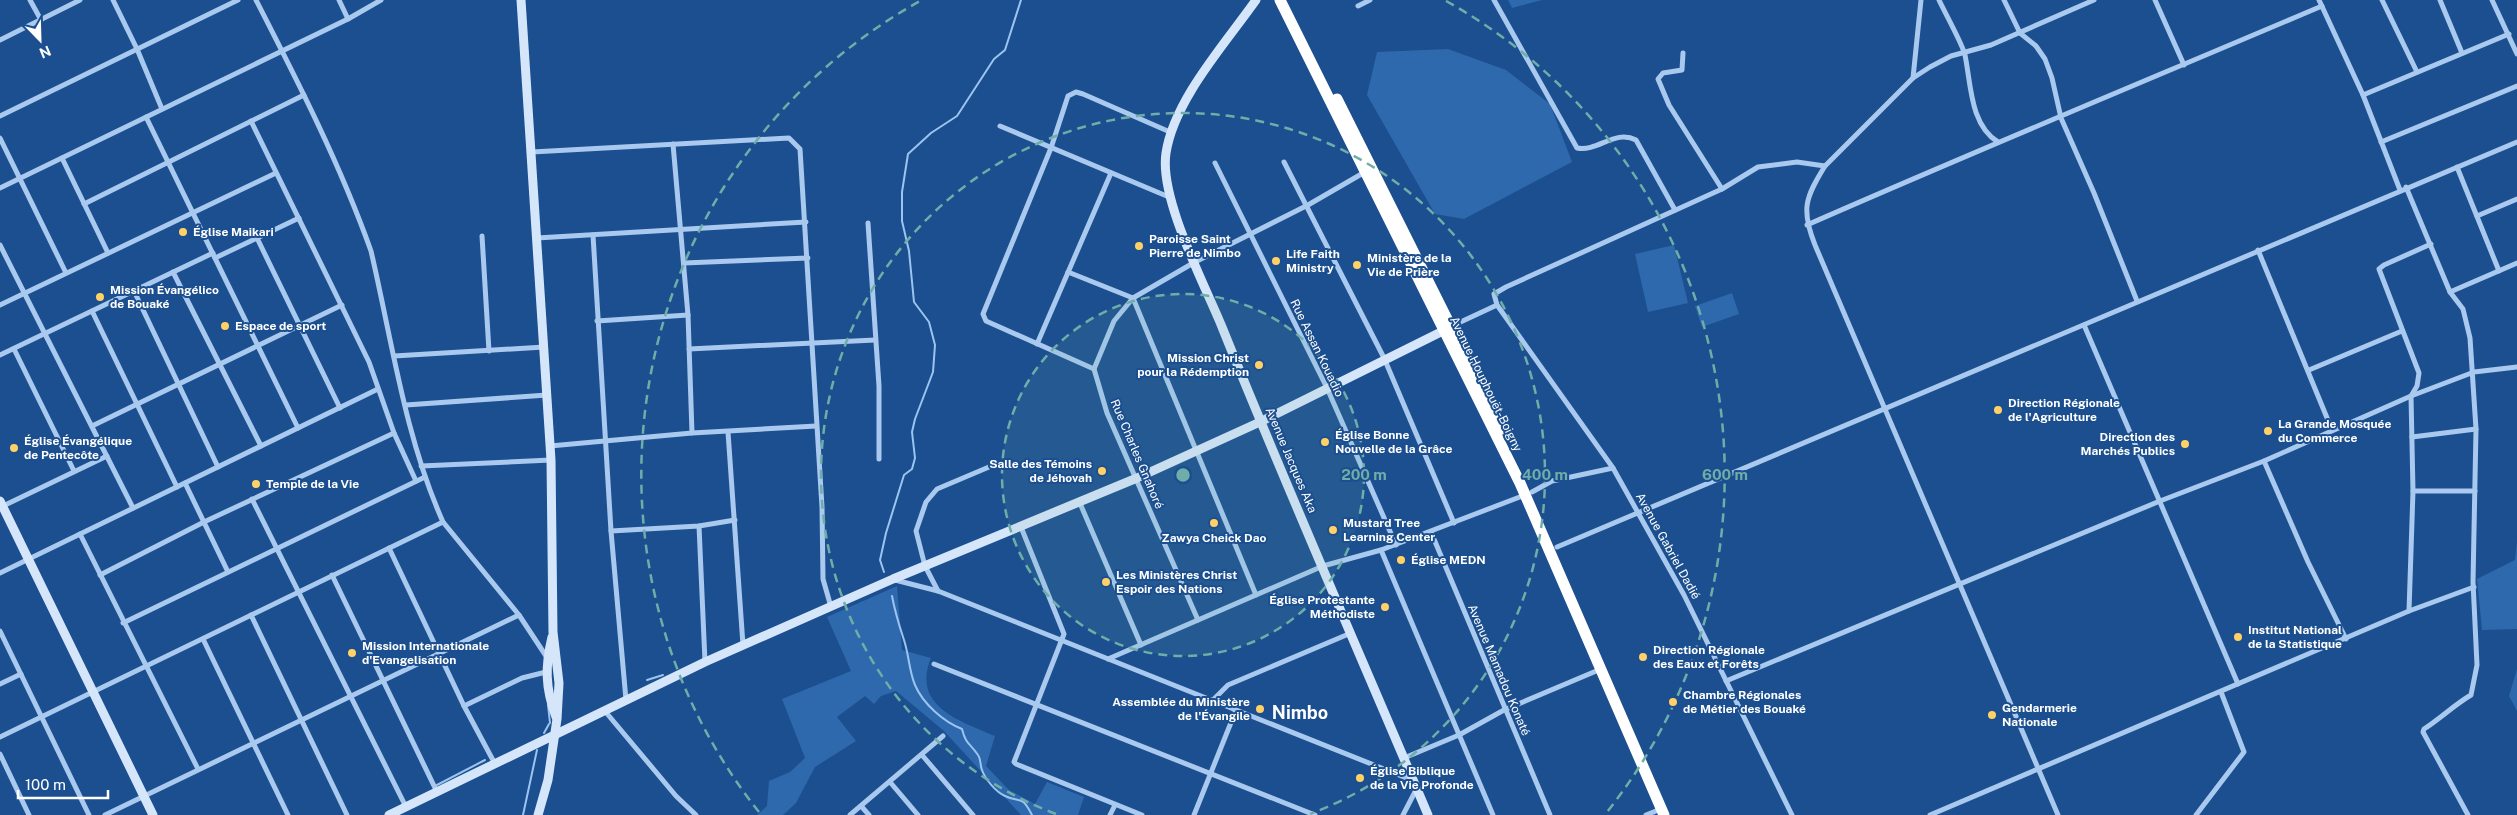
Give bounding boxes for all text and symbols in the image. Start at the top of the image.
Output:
north arrow [15,15,65,65]
text: N [37,42,53,61]
place label: Église Maikari [193,225,274,239]
marker: Église Maikari [177,226,189,238]
place label: Paroisse Saint Pierre de Nimbo [1149,232,1241,260]
marker: Paroisse Saint Pierre de Nimbo [1133,240,1145,252]
place label: Life Faith Ministry [1286,247,1340,275]
place label: Ministère de la Vie de Prière [1367,251,1452,279]
marker: Life Faith Ministry [1270,255,1282,267]
marker: Ministère de la Vie de Prière [1351,259,1363,271]
place label: Mission Évangélico de Bouaké [110,283,219,311]
marker: Mission Évangélico de Bouaké [94,291,106,303]
street label: Rue Assan Kouadio [1287,297,1347,399]
street label: Avenue Houphouët-Boigny [1447,314,1525,454]
place label: Espace de sport [235,319,326,333]
marker: Espace de sport [219,320,231,332]
place label: Mission Christ pour la Rédemption [1137,351,1249,379]
marker: Mission Christ pour la Rédemption [1253,359,1265,371]
place label: Direction Régionale de l'Agriculture [2008,396,2120,424]
street label: Rue Charles Gnahoré [1108,397,1166,511]
marker: Direction Régionale de l'Agriculture [1992,404,2004,416]
street label: Avenue Jacques Aka [1262,405,1320,515]
place label: La Grande Mosquée du Commerce [2278,417,2391,445]
marker: La Grande Mosquée du Commerce [2262,425,2274,437]
place label: Église Bonne Nouvelle de la Grâce [1335,428,1453,456]
place label: Direction des Marchés Publics [2081,430,2175,458]
place label: Église Évangélique de Pentecôte [24,434,132,462]
marker: Église Bonne Nouvelle de la Grâce [1319,436,1331,448]
marker: Direction des Marchés Publics [2179,438,2191,450]
marker: Église Évangélique de Pentecôte [8,442,20,454]
place label: Salle des Témoins de Jéhovah [989,457,1092,485]
marker: Salle des Témoins de Jéhovah [1096,465,1108,477]
centre of rings [1174,466,1192,484]
text: 200 m [1341,466,1387,483]
text: 400 m [1522,466,1568,483]
text: 600 m [1702,466,1748,483]
place label: Temple de la Vie [266,477,359,491]
marker: Temple de la Vie [250,478,262,490]
street label: Avenue Gabriel Dadié [1633,490,1703,602]
place label: Mustard Tree Learning Center [1343,516,1435,544]
marker: Zawya Cheick Dao [1208,517,1220,529]
marker: Mustard Tree Learning Center [1327,524,1339,536]
place label: Zawya Cheick Dao [1162,531,1267,545]
place label: Église MEDN [1411,553,1486,567]
marker: Église MEDN [1395,554,1407,566]
place label: Les Ministères Christ Espoir des Nations [1116,568,1237,596]
marker: Les Ministères Christ Espoir des Nations [1100,576,1112,588]
place label: Église Protestante Méthodiste [1269,593,1375,621]
marker: Église Protestante Méthodiste [1379,601,1391,613]
street label: Avenue Mamadou Konaté [1465,602,1533,738]
place label: Institut National de la Statistique [2248,623,2342,651]
marker: Institut National de la Statistique [2232,631,2244,643]
place label: Mission Internationale d'Evangelisation [362,639,489,667]
place label: Direction Régionale des Eaux et Forêts [1653,643,1765,671]
marker: Mission Internationale d'Evangelisation [346,647,358,659]
marker: Direction Régionale des Eaux et Forêts [1637,651,1649,663]
place label: Chambre Régionales de Métier des Bouaké [1683,688,1806,716]
place label: Assemblée du Ministère de l'Évangile [1112,695,1250,723]
marker: Chambre Régionales de Métier des Bouaké [1667,696,1679,708]
place label: Gendarmerie Nationale [2002,701,2077,729]
district label: Nimbo [1272,702,1328,723]
marker: Assemblée du Ministère de l'Évangile [1254,703,1266,715]
marker: Gendarmerie Nationale [1986,709,1998,721]
place label: Église Biblique de la Vie Profonde [1370,764,1474,792]
scale bar [18,768,108,800]
marker: Église Biblique de la Vie Profonde [1354,772,1366,784]
text: 100 m [25,776,66,793]

